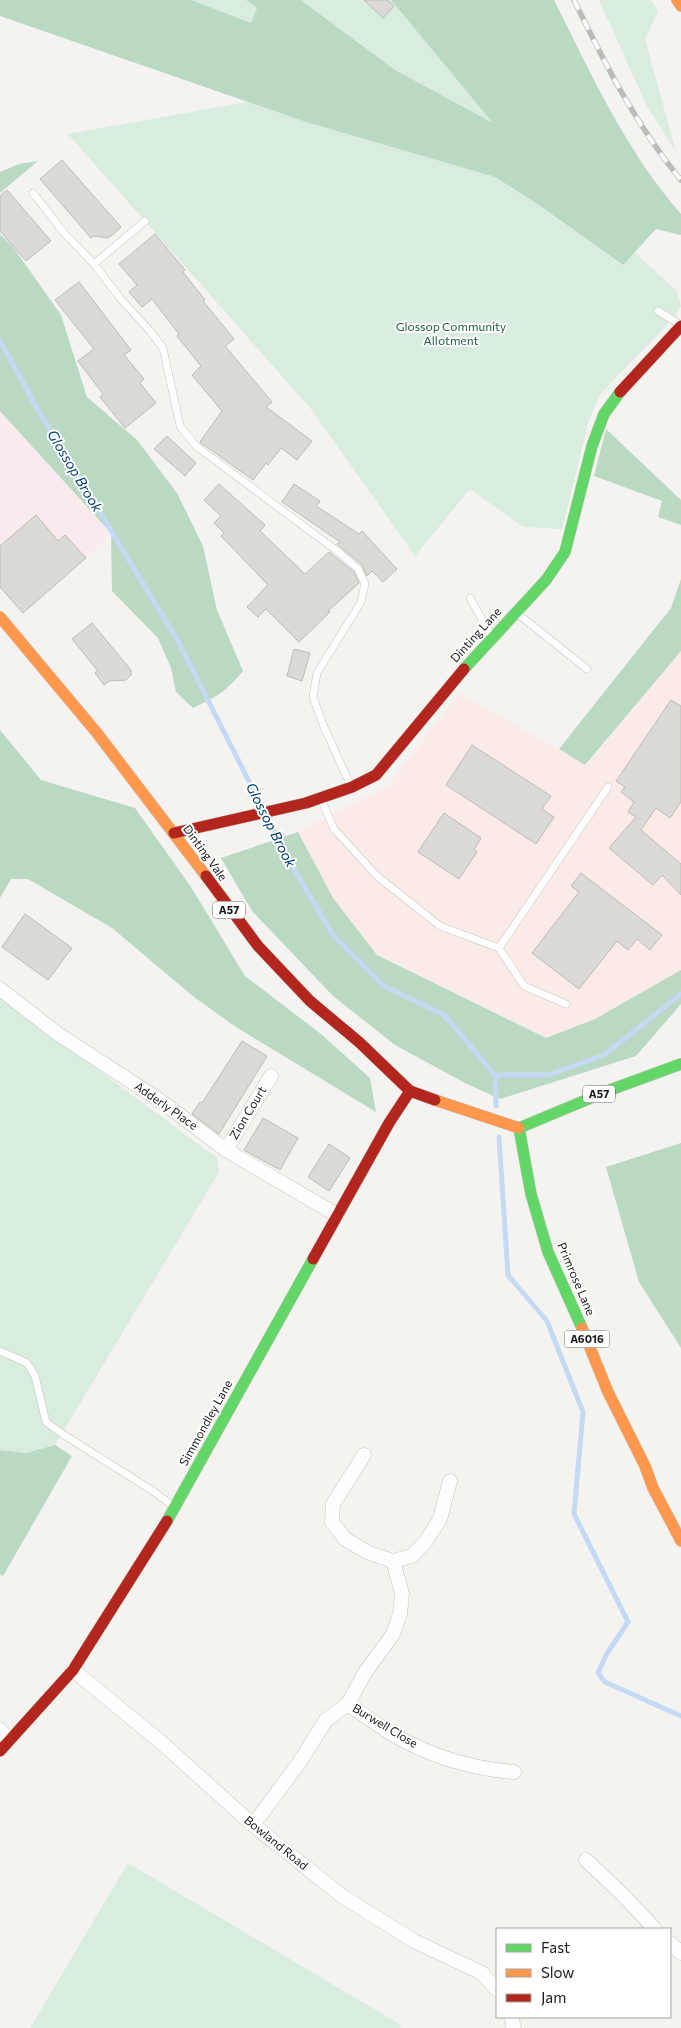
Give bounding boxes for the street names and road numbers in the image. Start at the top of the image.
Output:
street label: Dinting Lane [447,604,503,665]
street label: Dinting Vale [181,822,231,883]
road number: A57 [213,902,245,918]
street label: Adderly Place [132,1078,201,1132]
street label: Zion Court [226,1083,268,1142]
road number: A57 [583,1086,615,1102]
street label: Primrose Lane [555,1240,599,1317]
road number: A6016 [564,1330,610,1348]
street label: Simmondley Lane [176,1377,235,1468]
street label: Burwell Close [350,1700,421,1750]
street label: Bowland Road [242,1812,311,1872]

